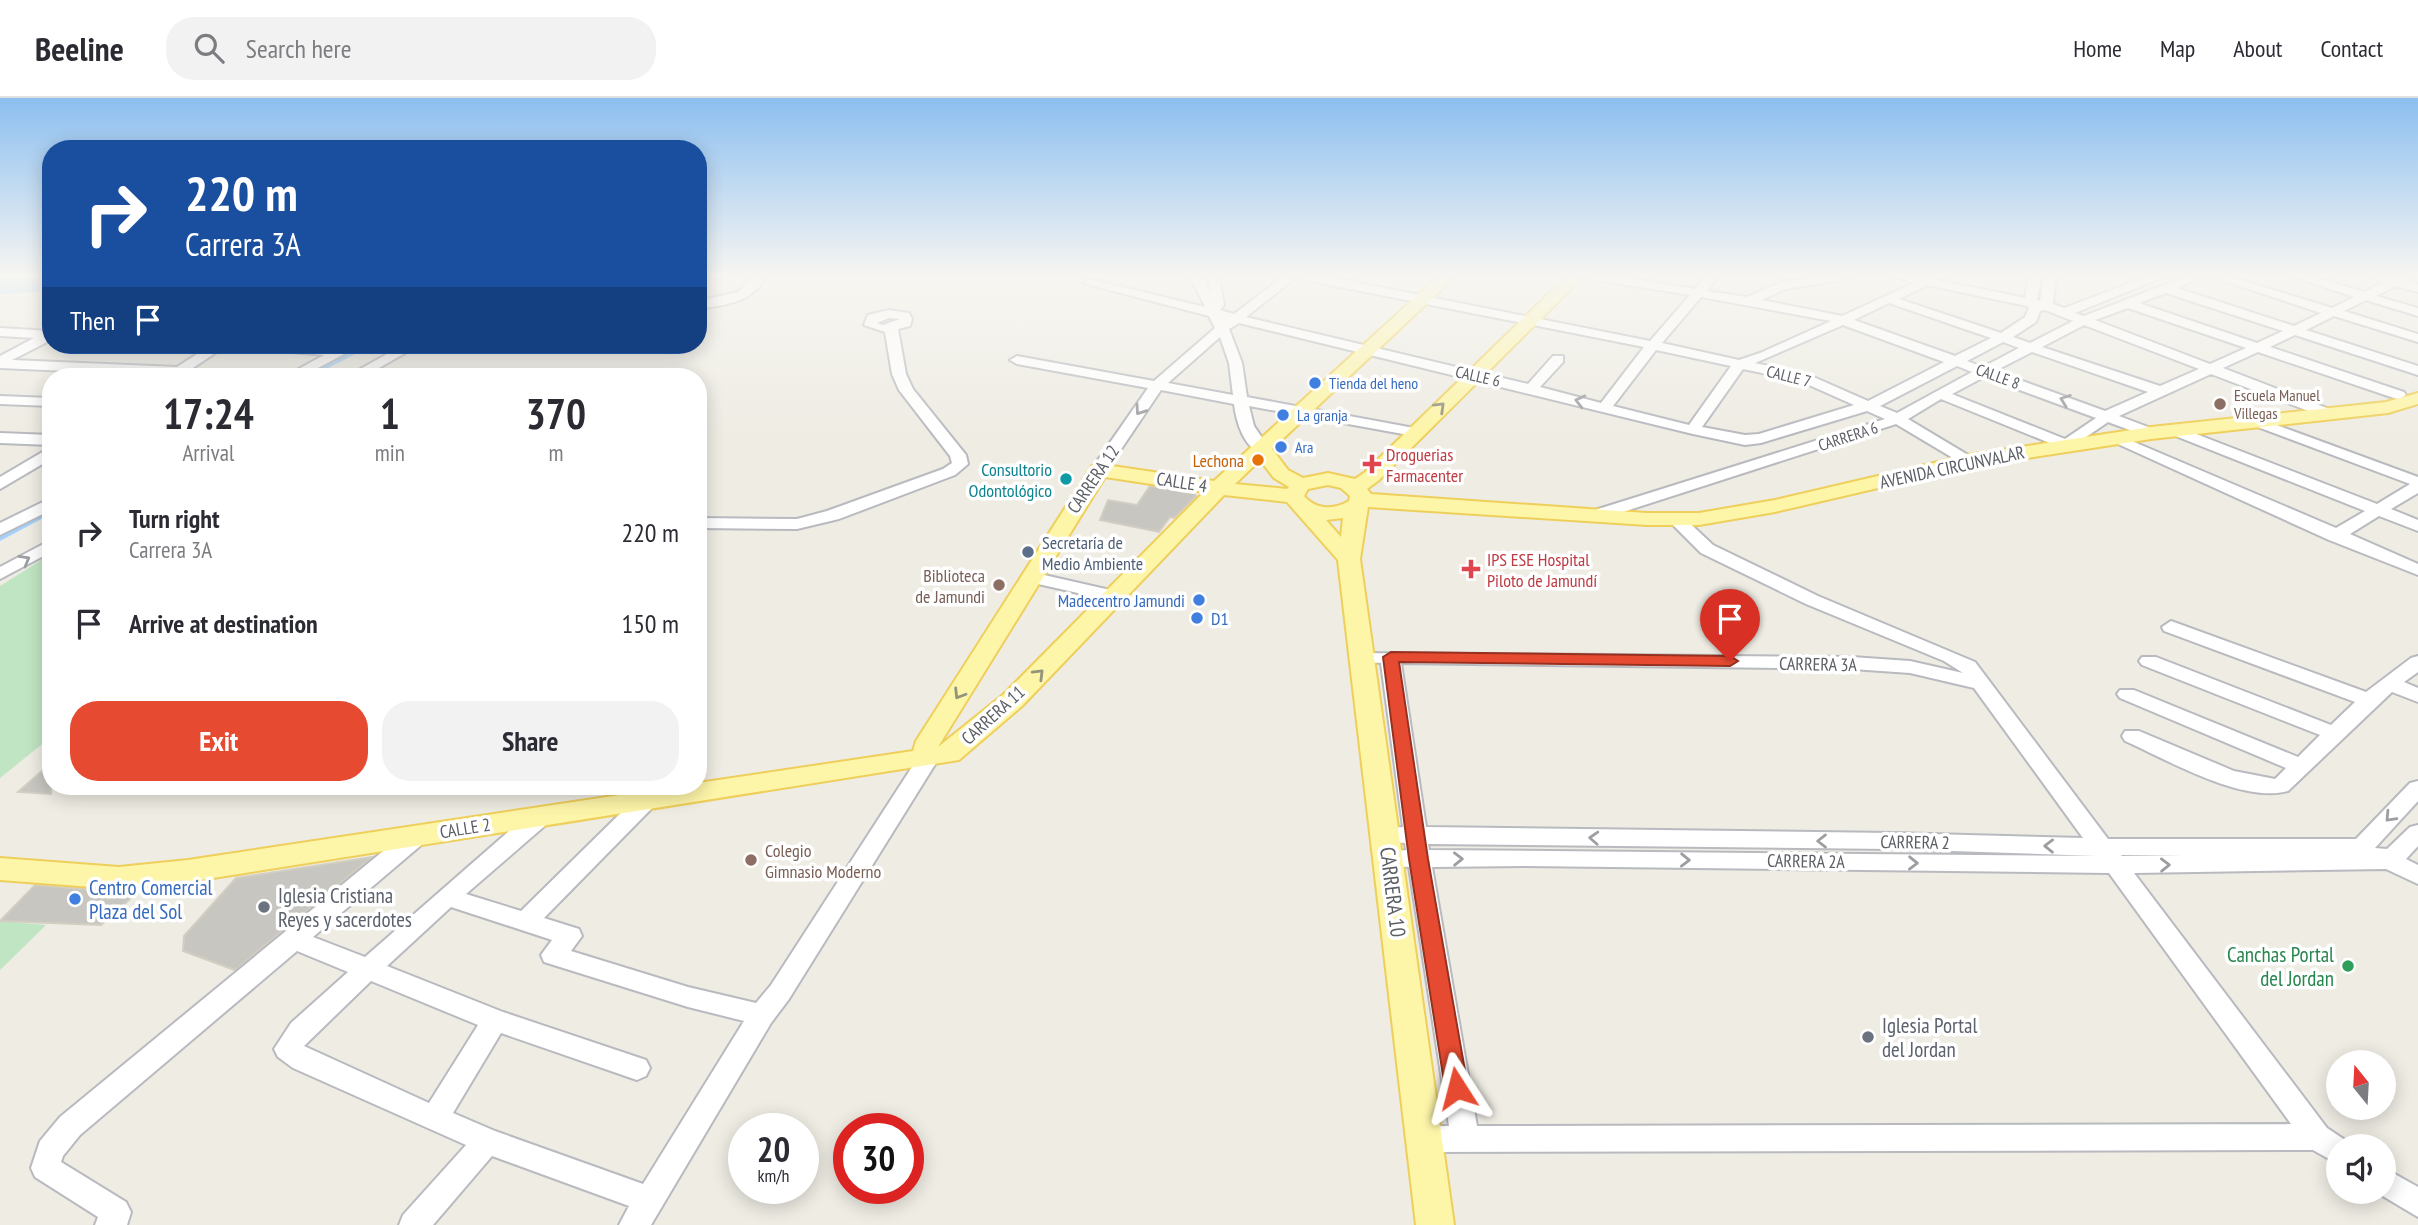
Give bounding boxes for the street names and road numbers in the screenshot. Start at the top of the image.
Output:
street label: CALLE 8 [1973,359,2023,393]
street label: CALLE 6 [1454,361,1502,391]
street label: CALLE 7 [1765,361,1813,391]
street label: CARRERA 6 [1816,417,1880,455]
street label: CARRERA 12 [1062,440,1124,518]
street label: AVENIDA CIRCUNVALAR [1878,440,2027,494]
street label: CALLE 4 [1155,467,1209,497]
street label: CARRERA 3A [1779,652,1858,676]
street label: CARRERA 11 [957,681,1029,749]
street label: CALLE 2 [438,813,492,843]
street label: CARRERA 2 [1880,830,1950,854]
street label: CARRERA 10 [1374,845,1412,939]
street label: CARRERA 2A [1767,849,1846,873]

